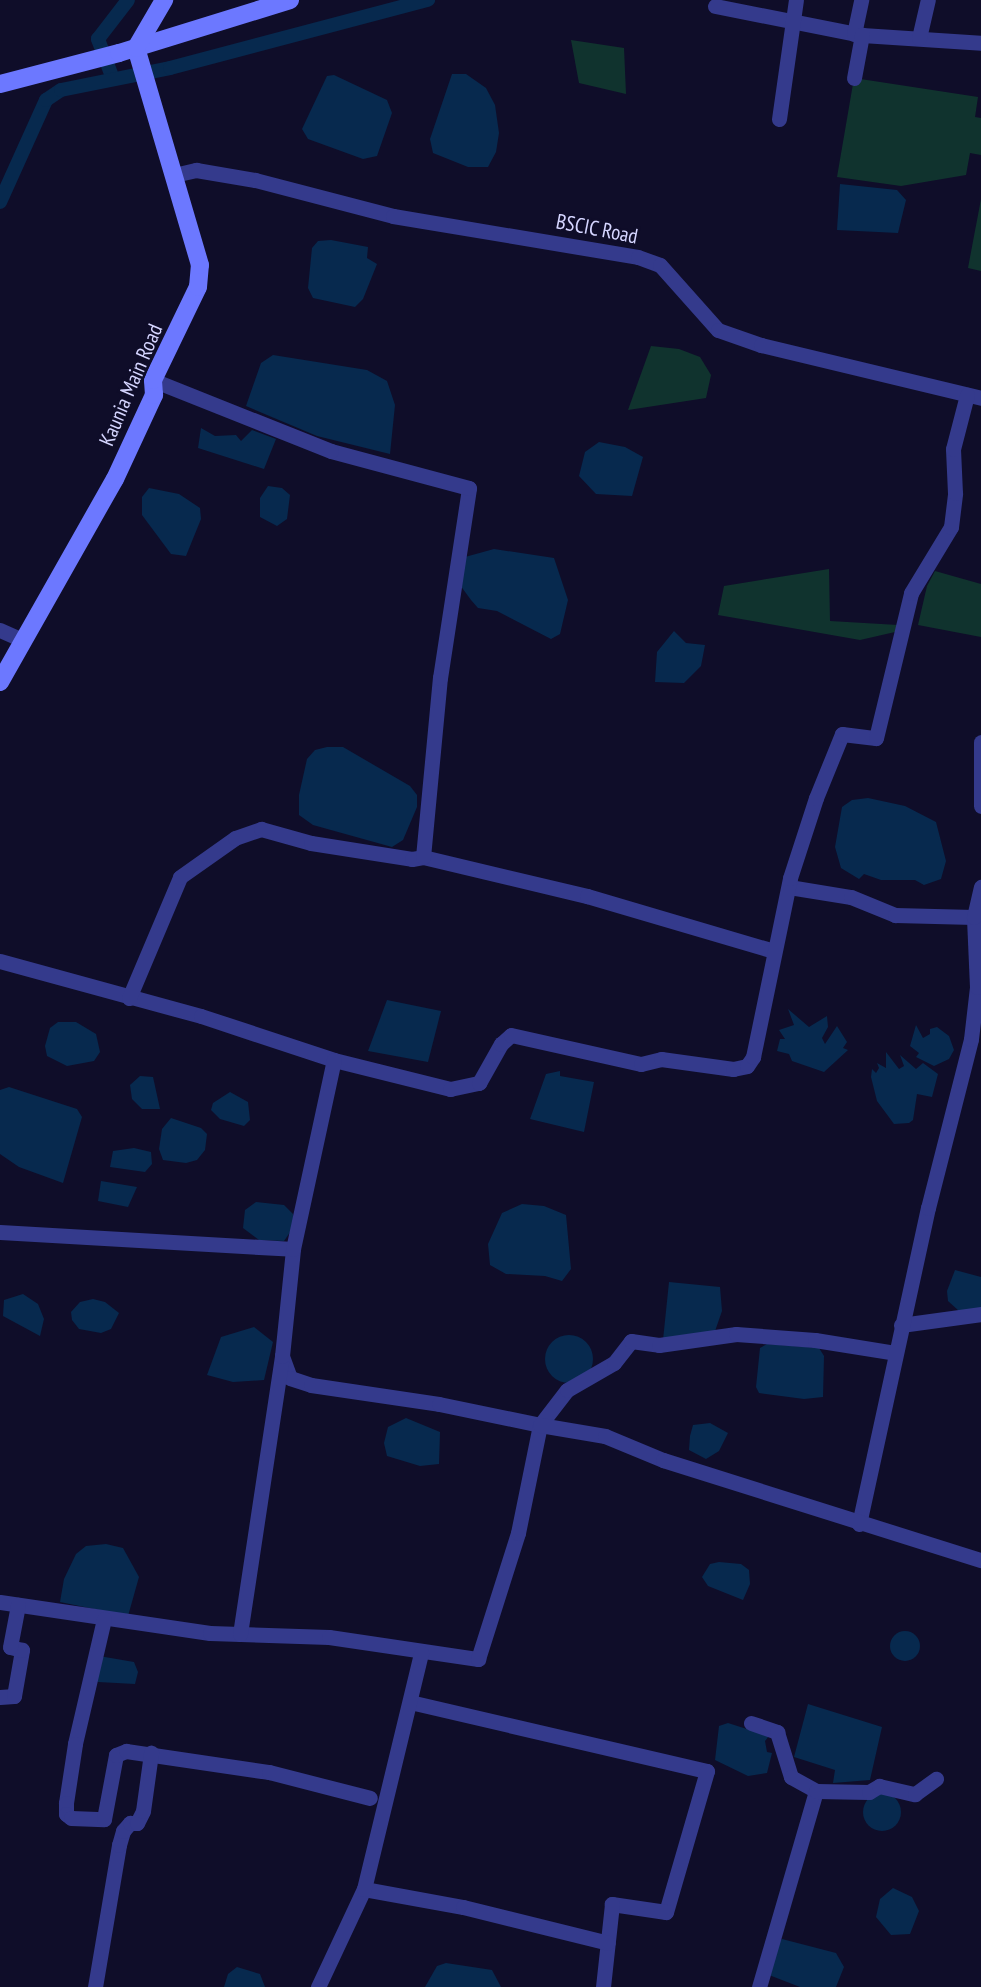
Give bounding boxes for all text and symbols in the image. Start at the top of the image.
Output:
street label: BSCIC Road [554,209,640,249]
street label: Kaunia Main Road [94,320,168,450]

